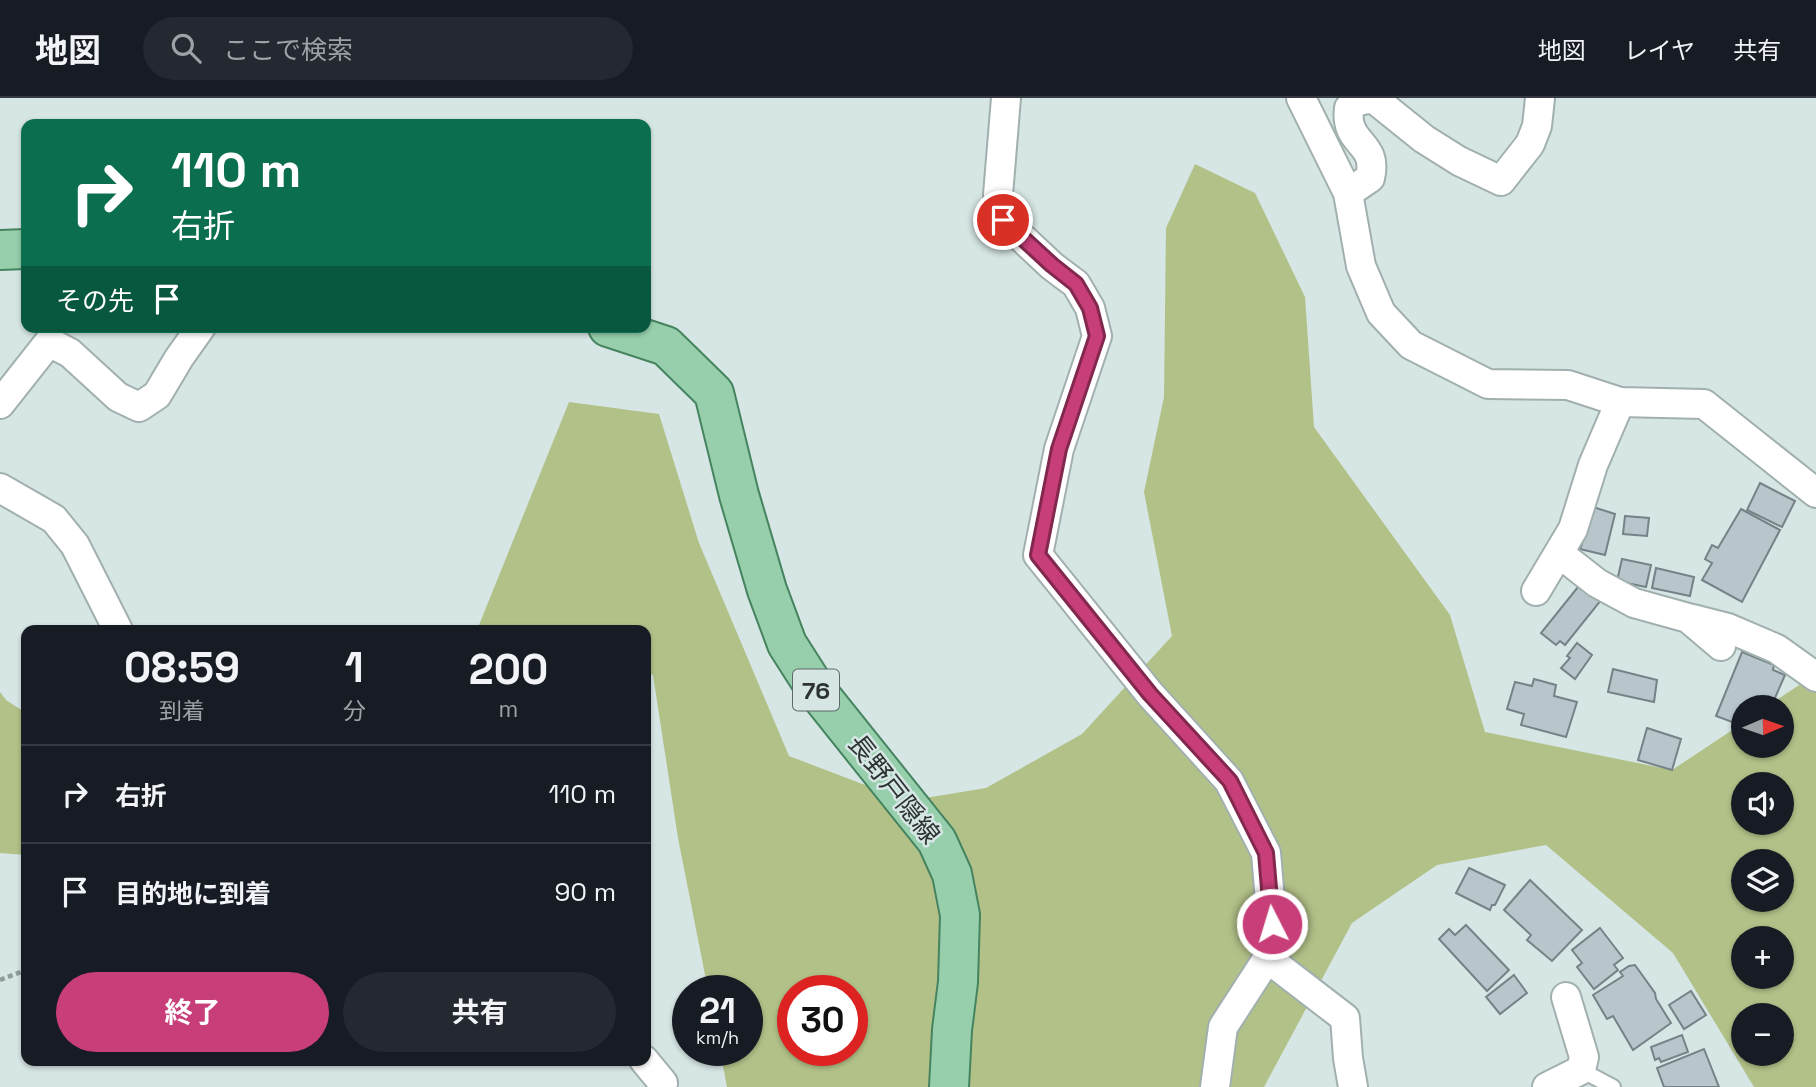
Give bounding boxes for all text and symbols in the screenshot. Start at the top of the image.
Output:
search box [143,17,633,80]
icon: search [167,29,205,67]
text: 地図 [35,30,101,72]
text: ここで検索 [223,33,353,67]
text: 地図 [1538,35,1586,66]
text: レイヤ [1624,35,1695,66]
text: 共有 [1733,35,1781,66]
text: 110 m [171,139,301,201]
icon: right [56,147,147,238]
pin [973,190,1033,250]
icon: arrive [984,201,1022,239]
text: 右折 [171,206,235,246]
icon: arrive [148,280,186,318]
text: その先 [56,284,134,318]
text: 08:59 [124,641,240,694]
text: 1 [345,641,364,694]
text: 200 [469,643,548,696]
road number: 76 [793,670,839,710]
text: m [499,694,518,724]
north arrow [1731,695,1794,758]
map controls [1731,695,1794,1066]
text: 到着 [159,696,205,726]
text: 分 [343,696,366,726]
street label: 長野戸隠線 [841,727,947,851]
button: sound [1731,772,1794,835]
icon: right [56,775,94,813]
text: 110 m [549,777,616,811]
text: 右折 [115,779,167,813]
button: layers [1731,849,1794,912]
icon: arrive [56,873,94,911]
text: 90 m [554,875,616,909]
text: 目的地に到着 [115,877,271,911]
position arrow [1235,887,1309,961]
button: + [1731,926,1794,989]
button: 終了 [56,972,329,1052]
button: 共有 [343,972,616,1052]
speed limit sign: 30 [777,975,868,1066]
text: 21 [699,989,736,1033]
button: − [1731,1003,1794,1066]
text: km/h [696,1026,739,1049]

